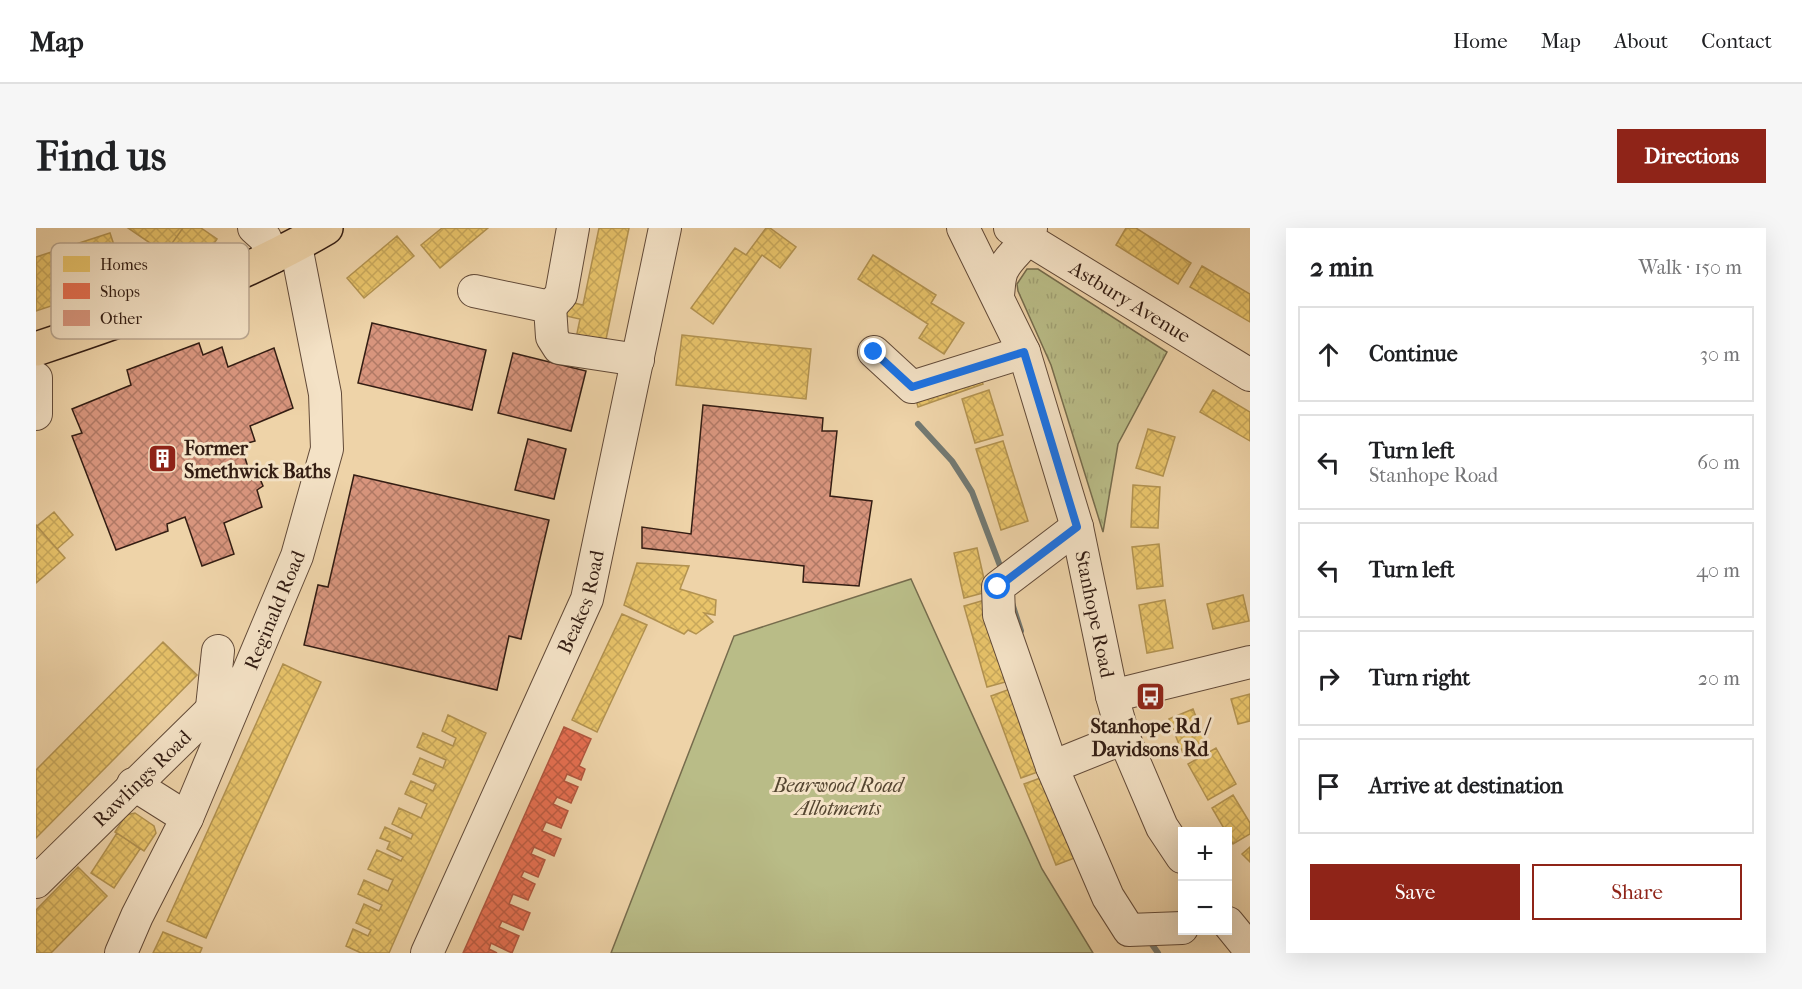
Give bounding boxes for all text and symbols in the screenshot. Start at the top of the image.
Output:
text: Map [30,25,84,58]
text: Home [1453,29,1508,53]
text: Map [1541,29,1581,53]
text: About [1614,29,1668,53]
text: Contact [1701,29,1772,53]
button: Directions [1617,129,1766,183]
text: Find us [36,132,166,181]
legend [51,243,249,339]
text: 2 min [1310,252,1373,283]
text: Homes [100,255,148,274]
street label: Astbury Avenue [1065,256,1195,348]
text: Walk · 150 m [1638,256,1742,279]
text: Shops [100,282,140,301]
text: Other [100,309,142,328]
route end [860,338,886,364]
icon: ahead [1312,338,1345,371]
text: Continue [1369,341,1458,367]
text: 30 m [1700,343,1740,366]
place label: Former Smethwick Baths [183,437,331,483]
text: Turn left [1369,438,1455,464]
building icon: Former Smethwick Baths [147,443,179,475]
icon: left [1312,446,1345,479]
text: 60 m [1697,451,1740,474]
text: Stanhope Road [1369,464,1498,487]
street label: Reginald Road [240,546,310,673]
street label: Beakes Road [553,547,609,657]
street label: Stanhope Road [1070,549,1119,681]
icon: left [1312,554,1345,587]
text: Turn left [1369,557,1455,583]
text: 40 m [1696,559,1740,582]
route start [984,573,1010,599]
icon: right [1312,662,1345,695]
text: Turn right [1369,665,1470,691]
text: 20 m [1698,667,1740,690]
bus stop icon: Stanhope Rd / Davidsons Rd [1134,680,1166,712]
place label: Stanhope Rd / Davidsons Rd [1090,715,1212,761]
street label: Rawlings Road [88,725,197,832]
icon: arrive [1312,770,1345,803]
text: Arrive at destination [1369,773,1563,799]
park label: Bearwood Road Allotments [772,774,906,820]
map controls [1178,827,1232,935]
button: + [1178,827,1232,881]
button: Save [1310,864,1520,920]
button: Share [1532,864,1742,920]
button: − [1178,881,1232,935]

